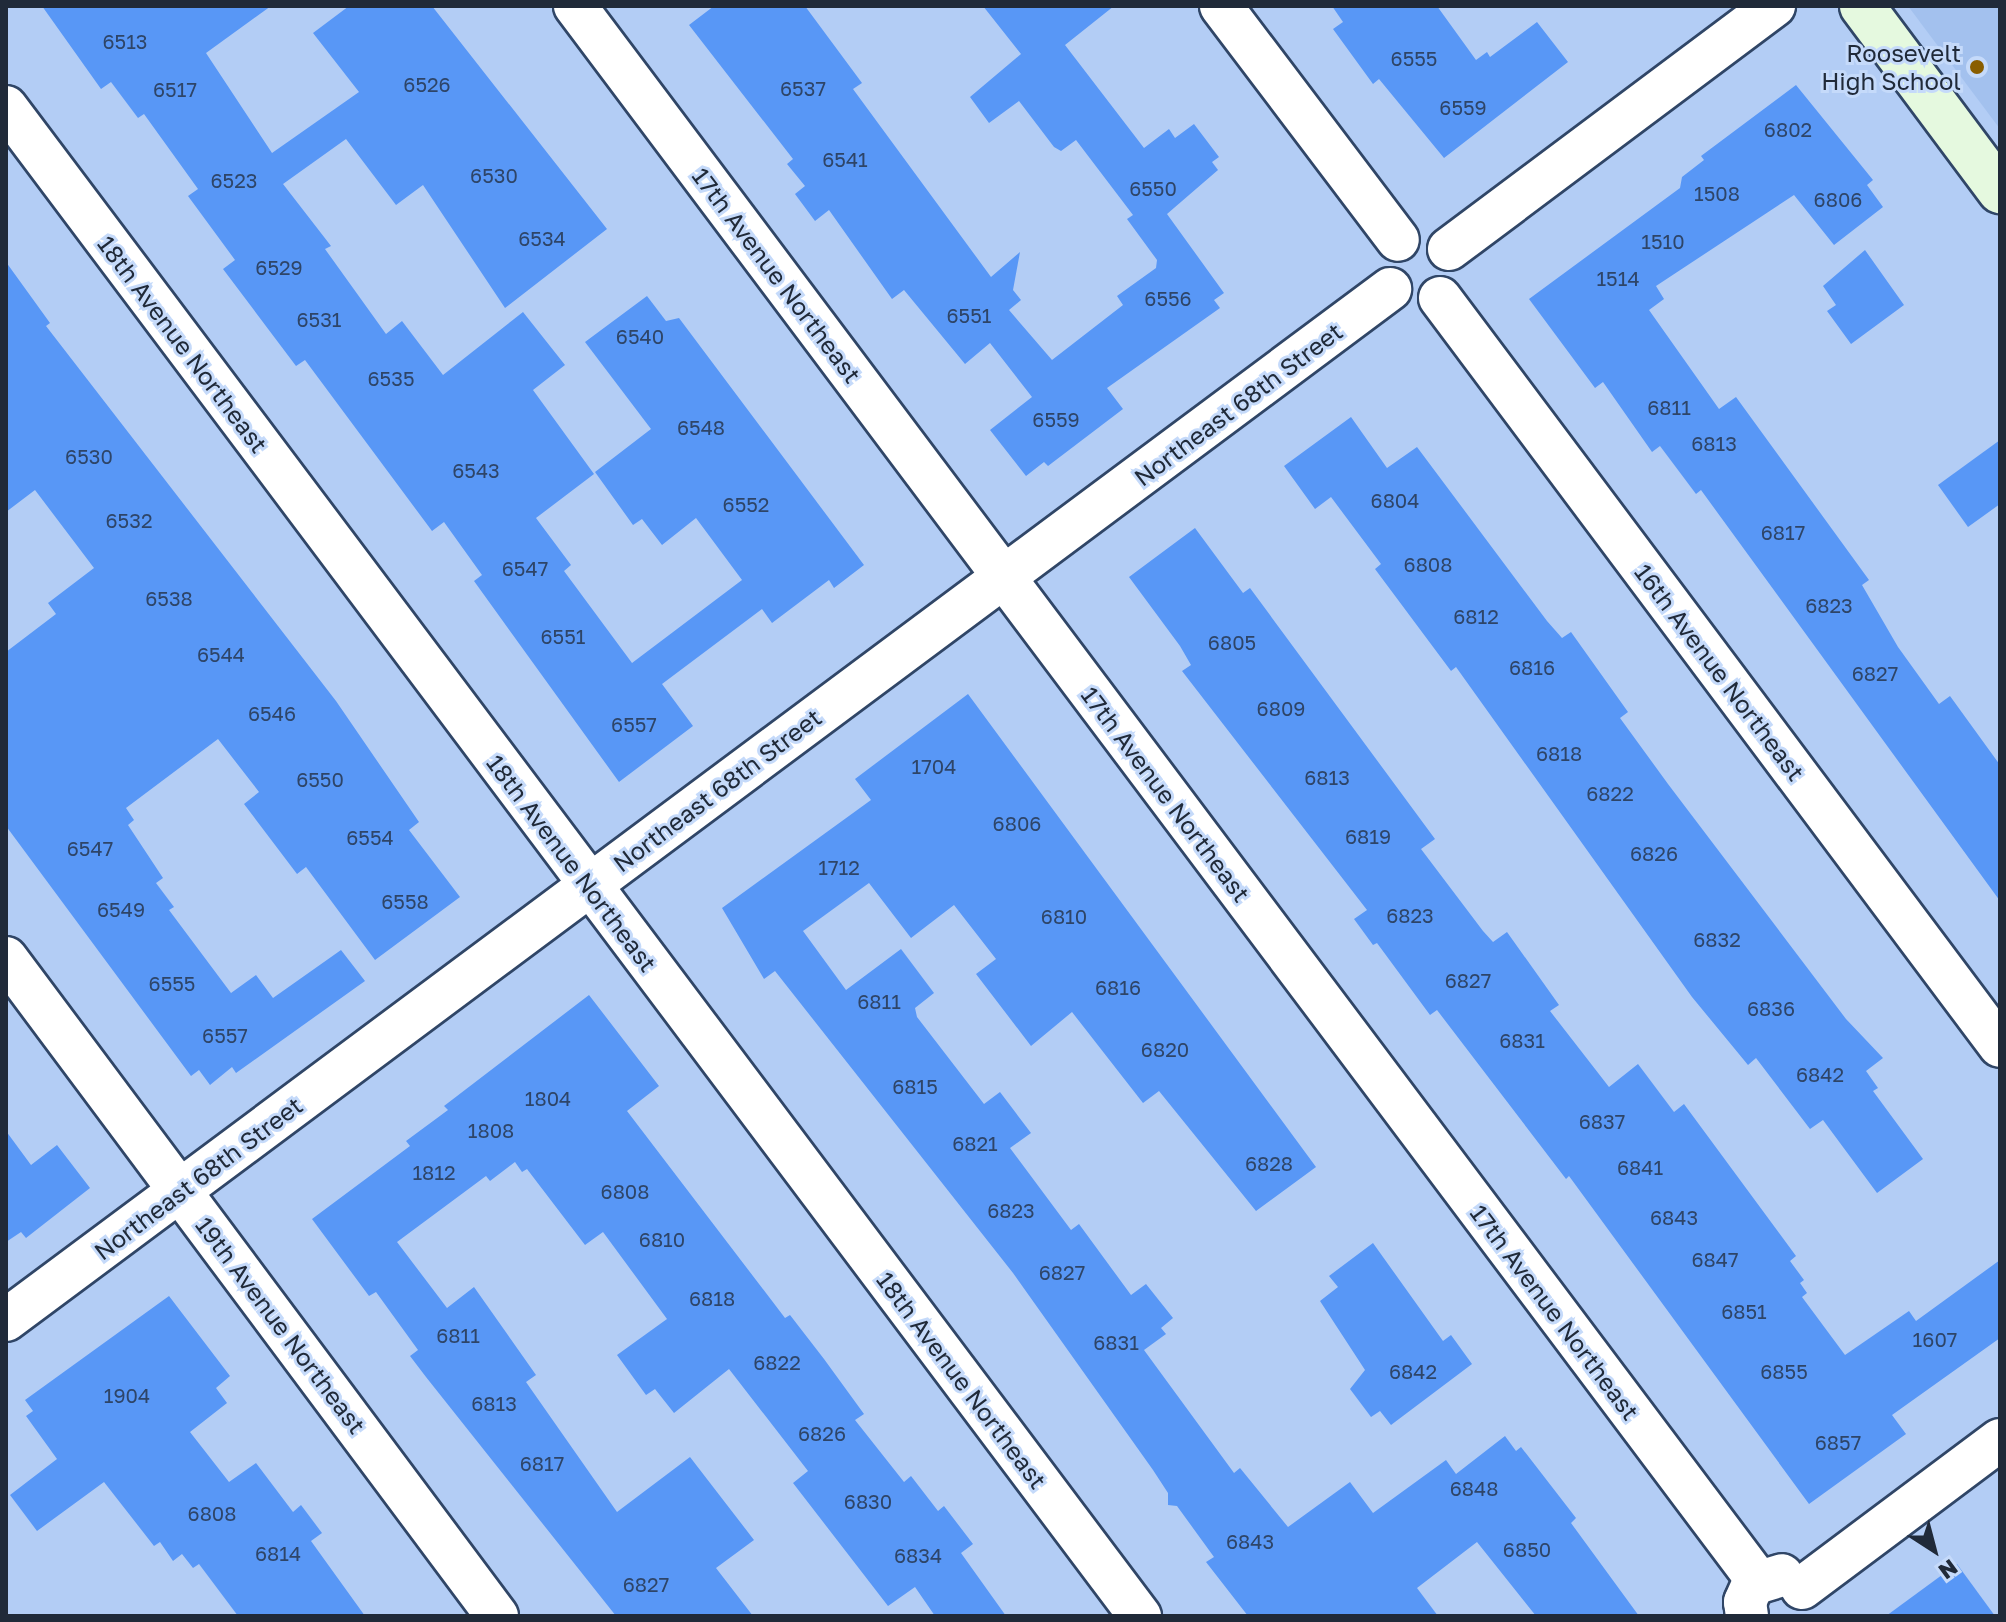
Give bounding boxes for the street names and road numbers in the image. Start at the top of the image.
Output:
street label: 17th Avenue Northeast [687,162,867,388]
street label: 18th Avenue Northeast [92,230,274,458]
street label: Northeast 68th Street [1128,316,1348,492]
street label: 16th Avenue Northeast [1629,558,1811,786]
street label: 17th Avenue Northeast [1076,681,1256,907]
street label: Northeast 68th Street [607,702,827,878]
street label: 18th Avenue Northeast [481,749,663,977]
street label: Northeast 68th Street [88,1090,308,1266]
street label: 17th Avenue Northeast [1465,1199,1645,1425]
street label: 19th Avenue Northeast [190,1211,372,1439]
street label: 18th Avenue Northeast [871,1266,1053,1494]

